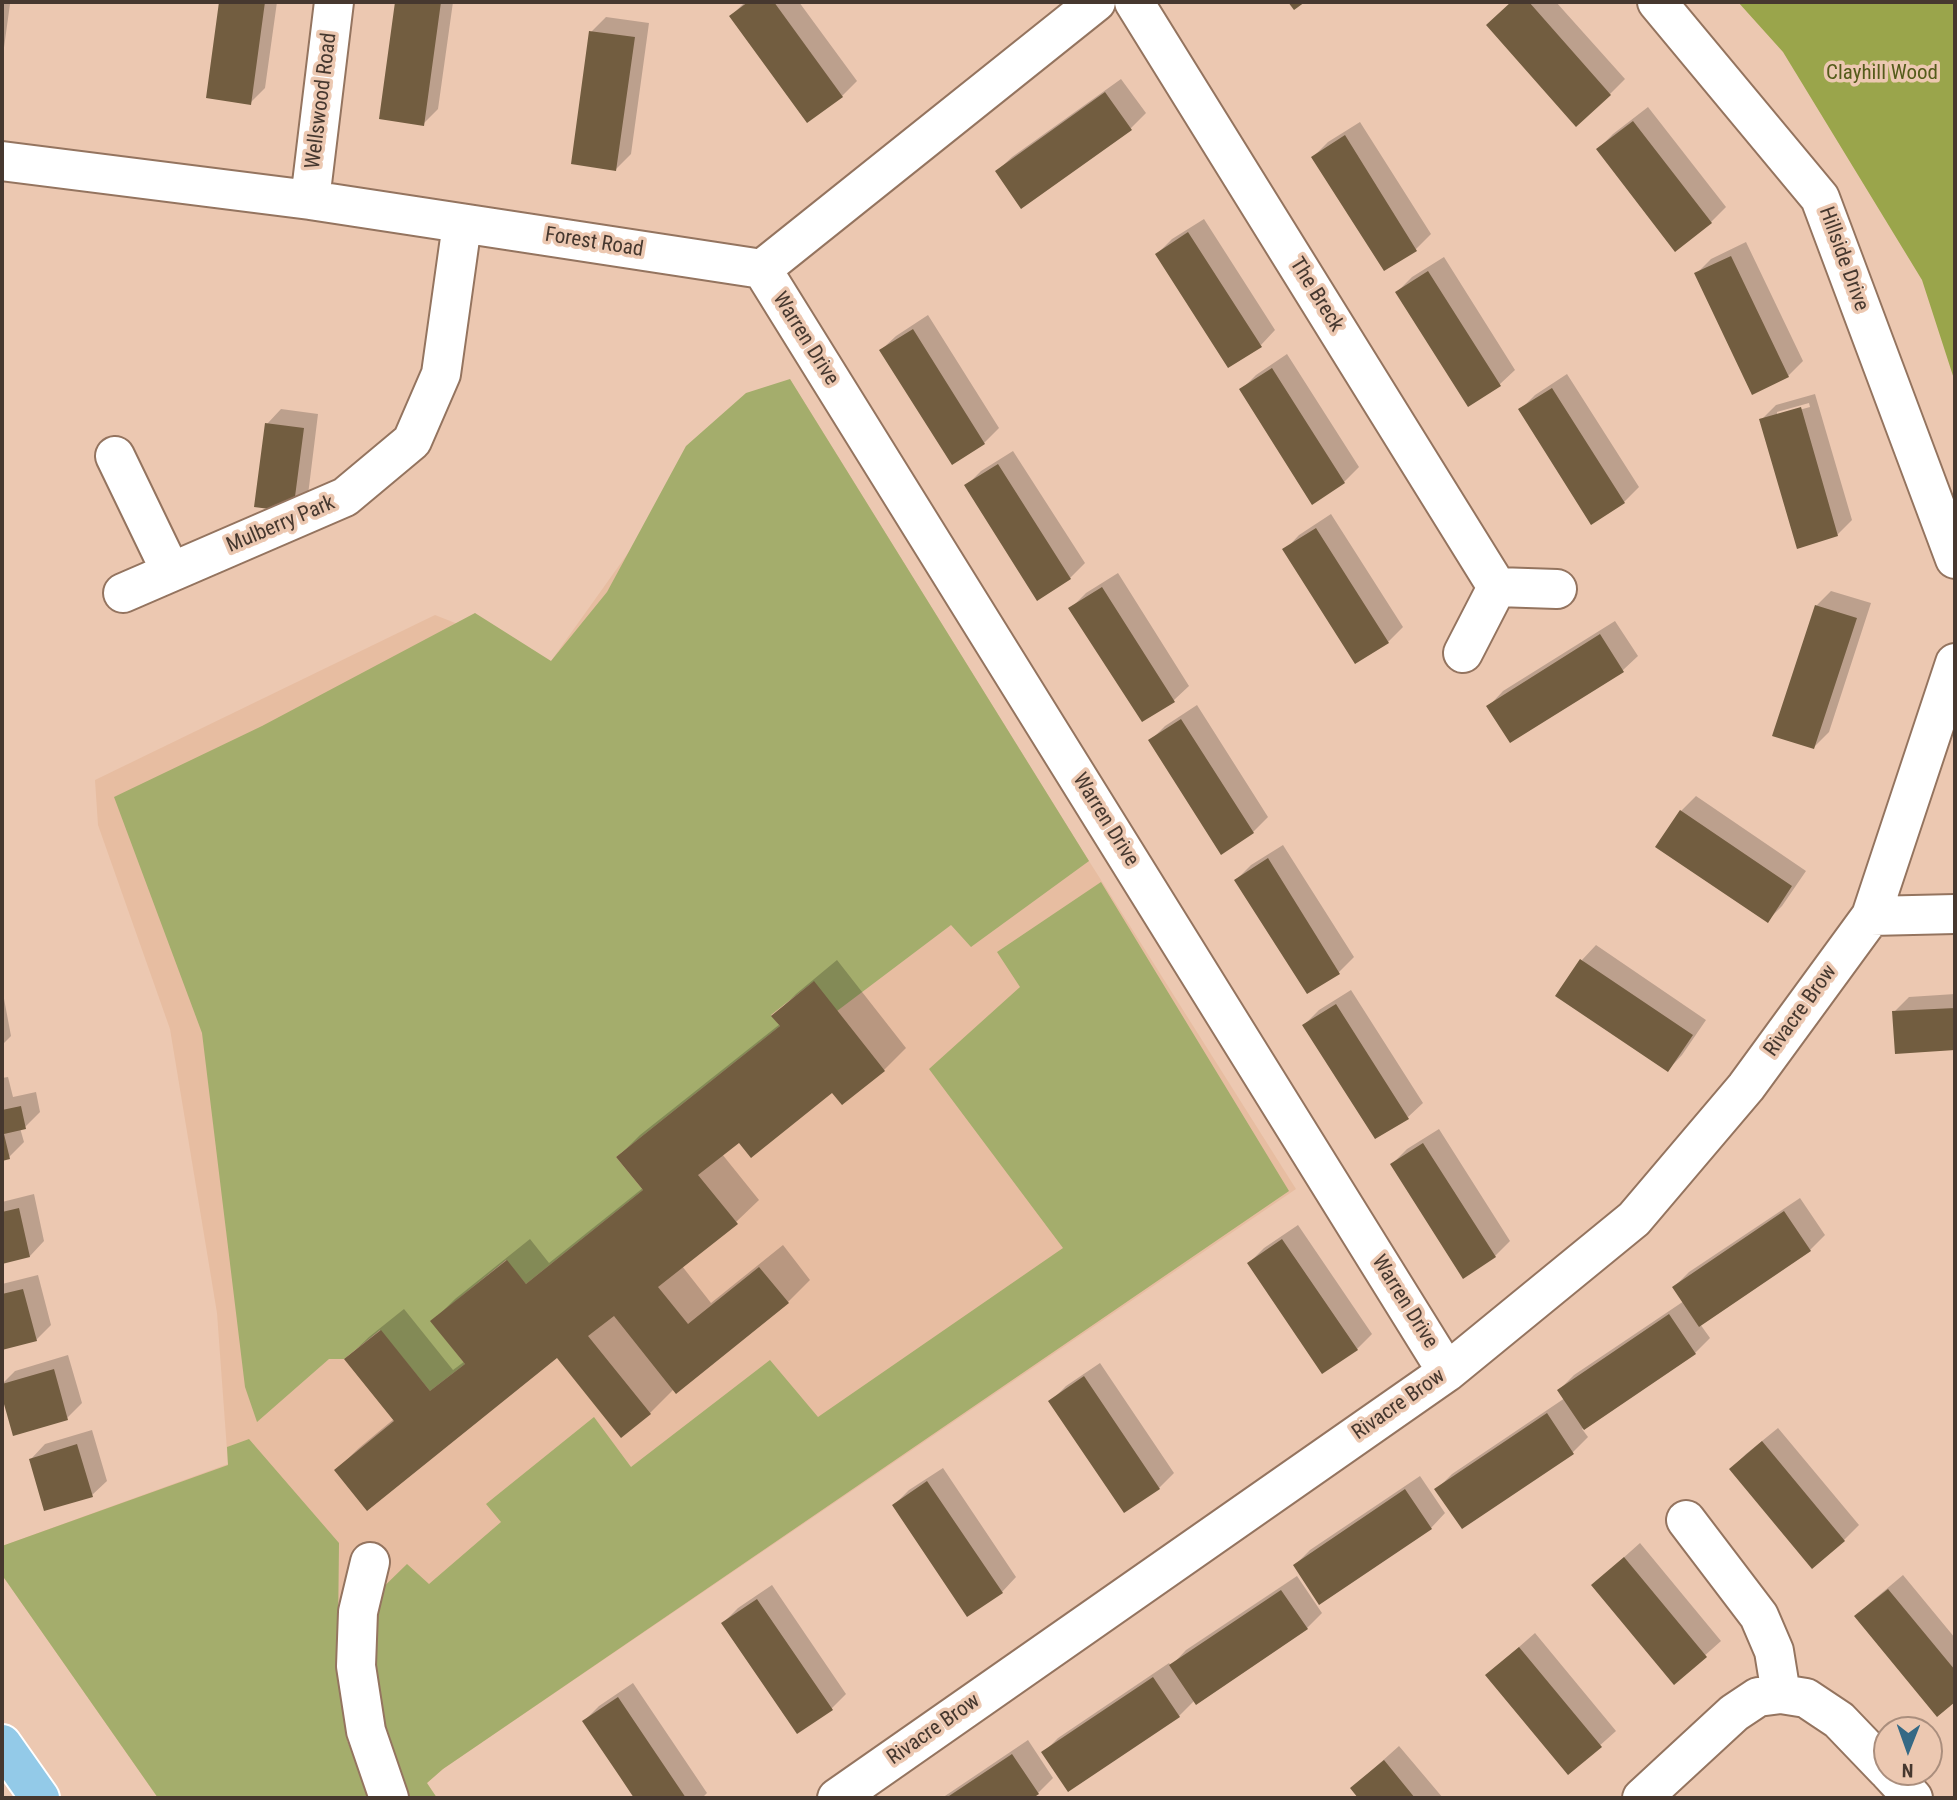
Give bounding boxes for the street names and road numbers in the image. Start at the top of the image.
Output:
street label: Wellswood Road [301,32,343,170]
street label: Hillside Drive [1813,204,1873,314]
street label: Forest Road [543,223,645,263]
street label: The Breck [1283,253,1349,337]
street label: Warren Drive [766,288,844,390]
street label: Mulberry Park [223,491,339,559]
street label: Warren Drive [1066,769,1144,871]
street label: Rivacre Brow [1759,960,1843,1062]
street label: Warren Drive [1365,1251,1443,1353]
street label: Rivacre Brow [1348,1364,1450,1446]
street label: Rivacre Brow [883,1689,985,1771]

